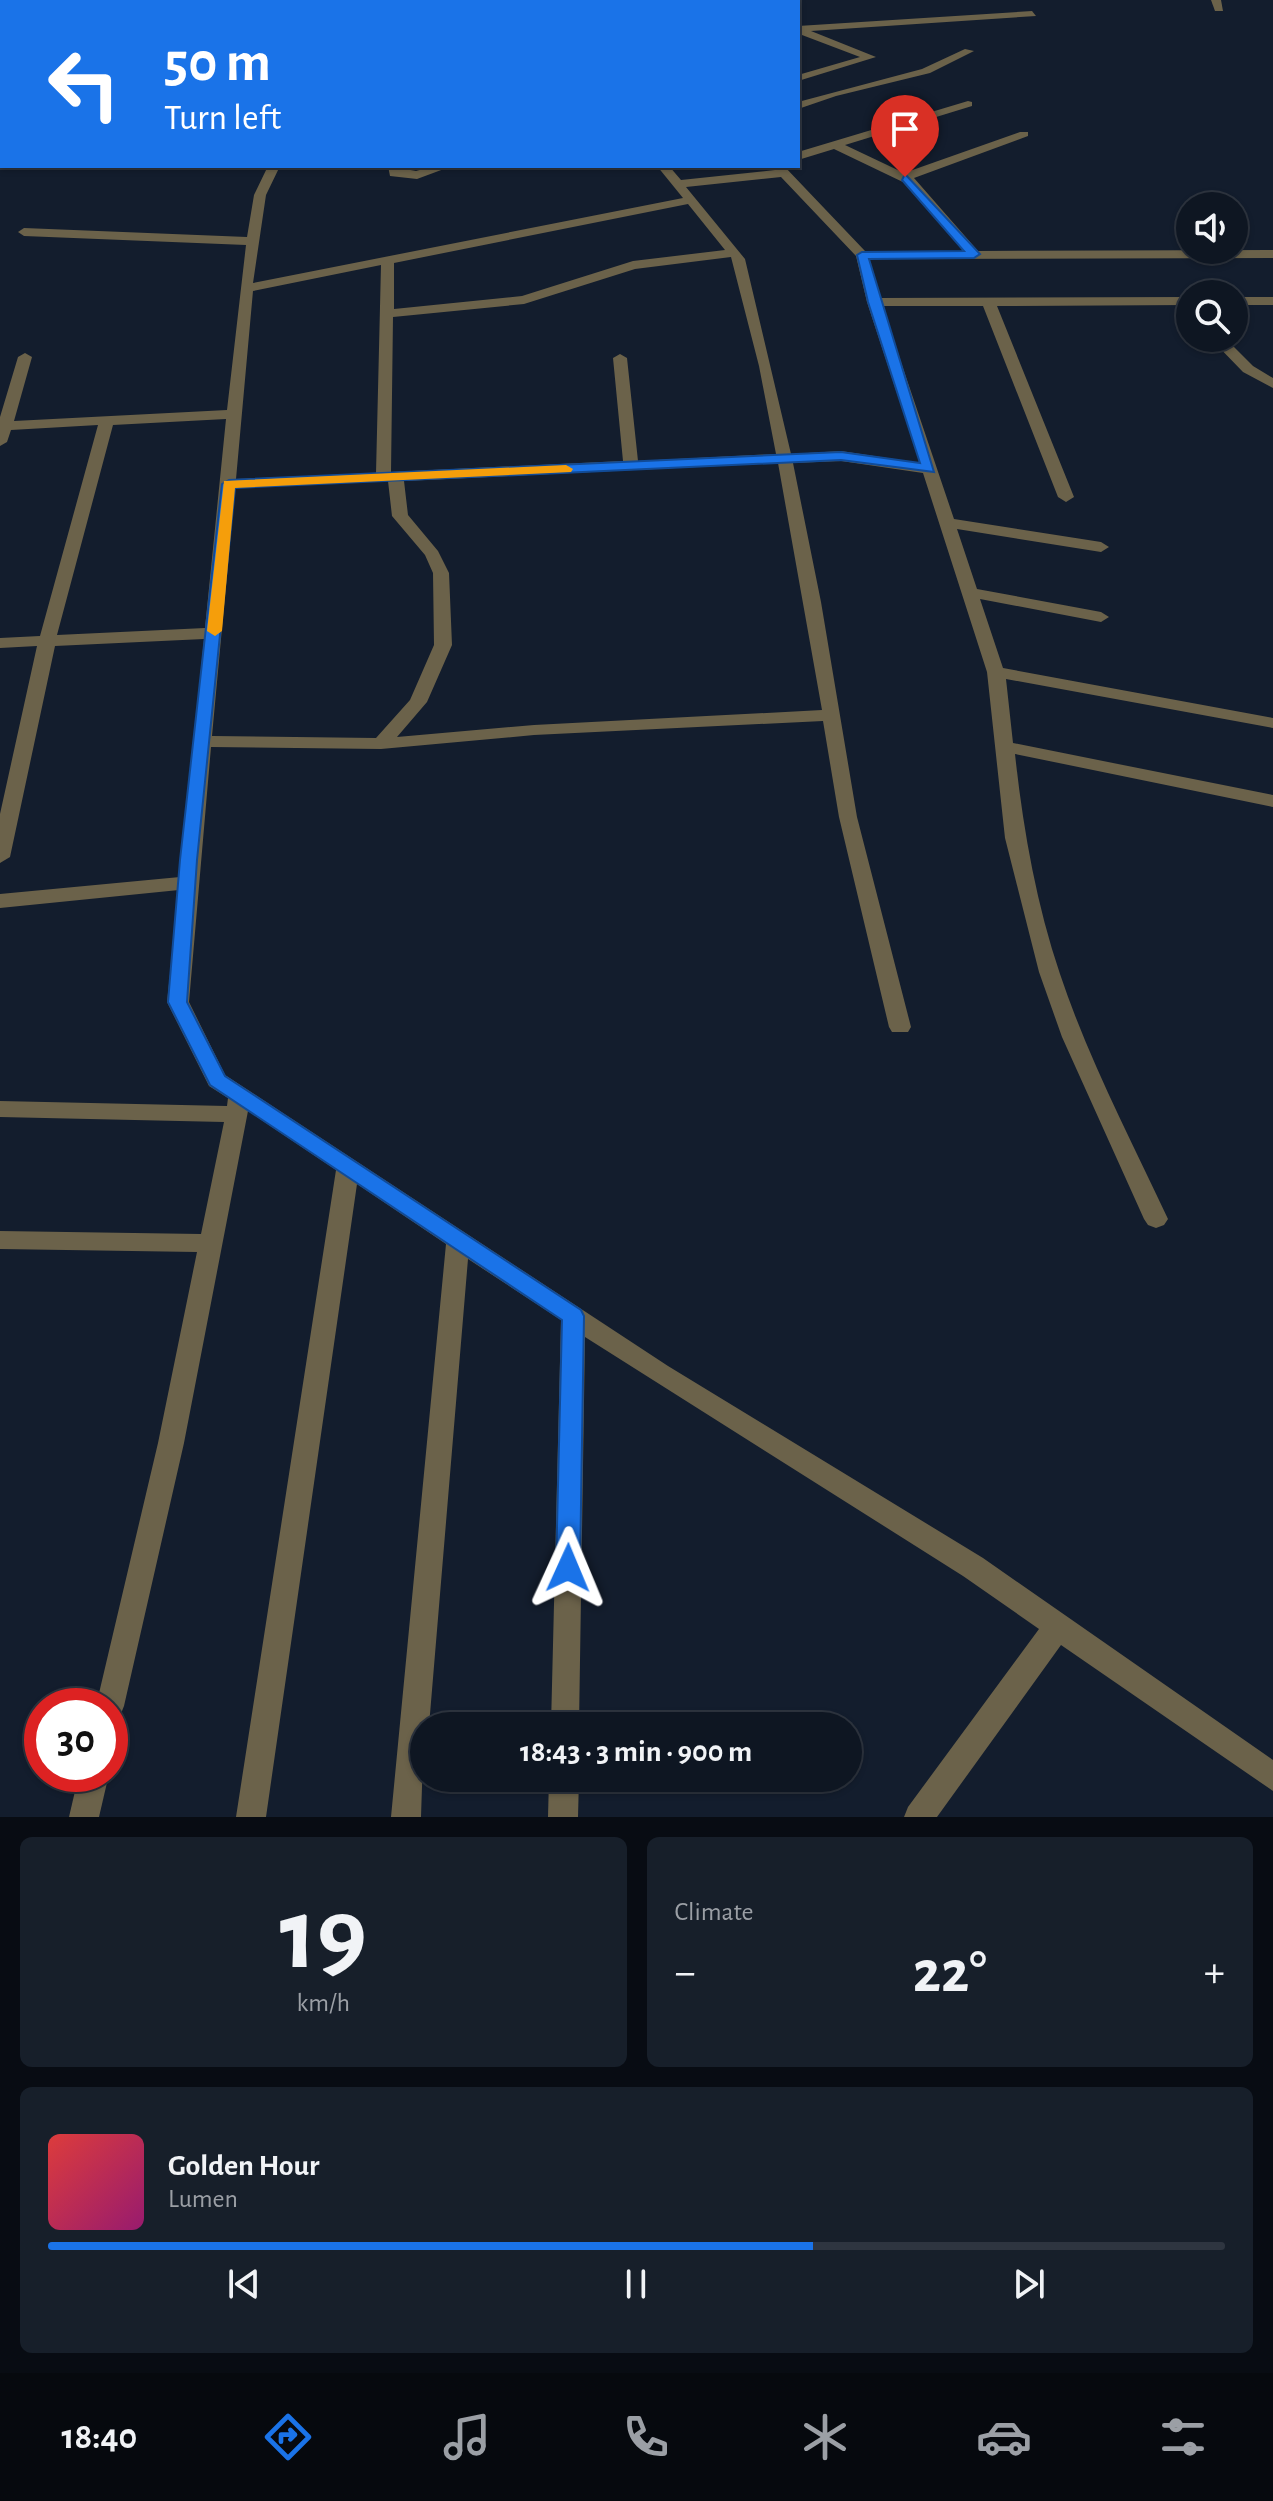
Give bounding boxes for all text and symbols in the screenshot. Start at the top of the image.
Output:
icon: left [32,32,136,136]
text: 50 m [164,35,271,91]
pin [871,95,939,177]
text: Turn left [164,100,281,136]
icon: arrive [883,107,927,151]
map controls [1176,192,1248,352]
button: sound [1176,192,1248,264]
button: search [1176,280,1248,352]
position arrow [526,1526,610,1610]
speed limit sign: 30 [24,1688,128,1792]
text: 18:43 · 3 min · 900 m [520,1737,752,1767]
text: 19 [279,1884,367,1988]
text: Climate [675,1899,753,1925]
text: 22° [913,1943,987,2003]
text: − [675,1951,696,1995]
text: + [1204,1951,1225,1995]
text: km/h [296,1990,350,2016]
text: Golden Hour [168,2151,320,2181]
text: Lumen [168,2186,238,2212]
icon: previous [222,2262,266,2306]
icon: pause [614,2262,658,2306]
icon: next [1007,2262,1051,2306]
icon: directions [260,2409,316,2465]
icon: music [439,2409,495,2465]
icon: phone [618,2409,674,2465]
icon: climate [797,2409,853,2465]
icon: car [976,2409,1032,2465]
icon: filters [1155,2409,1211,2465]
text: 18:40 [62,2419,137,2455]

